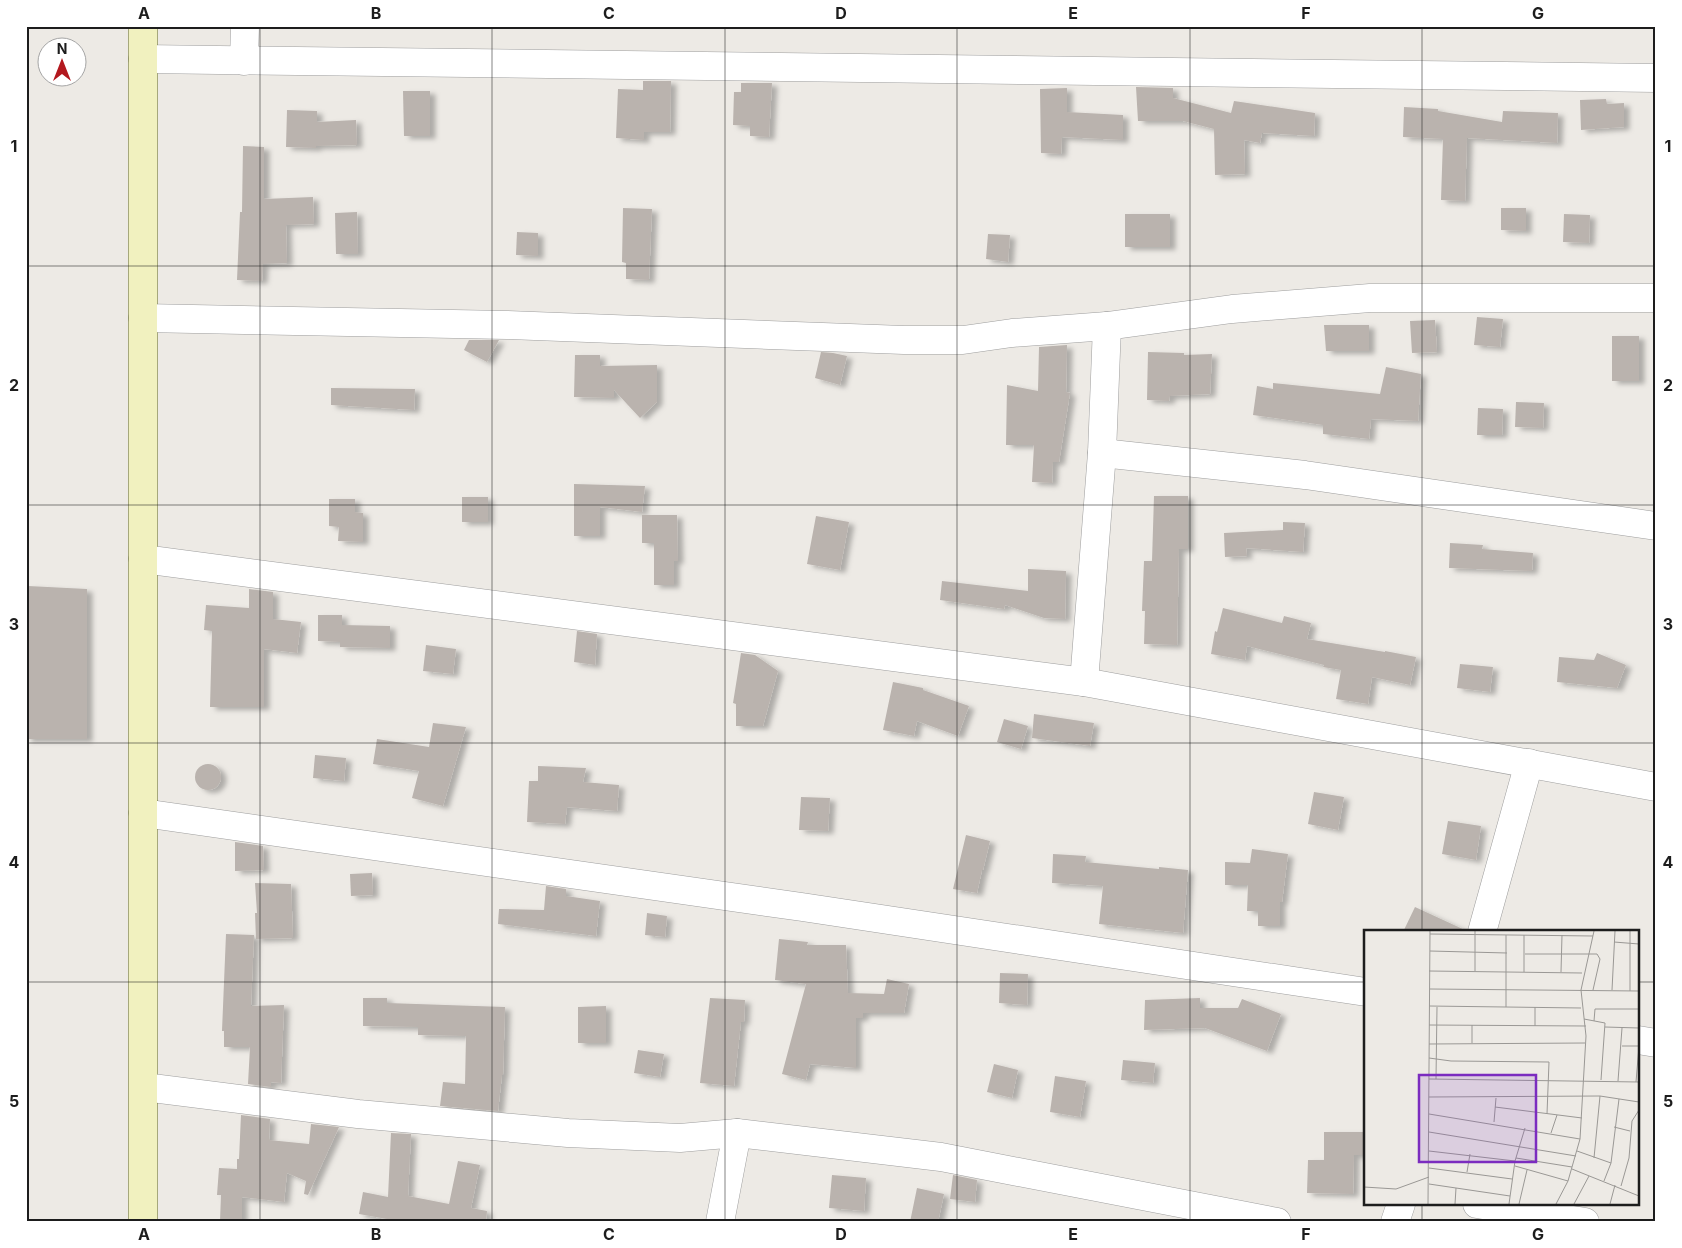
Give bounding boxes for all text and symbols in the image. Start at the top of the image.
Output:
text: A [138,3,150,23]
text: B [371,3,381,23]
text: C [603,3,615,23]
text: D [835,3,847,23]
text: E [1068,3,1078,23]
text: F [1301,3,1311,23]
text: G [1532,3,1544,23]
north arrow [38,38,88,88]
text: N [57,40,67,57]
text: 1 [11,136,17,156]
text: 1 [1665,136,1671,156]
text: 2 [9,375,19,395]
text: 2 [1663,375,1673,395]
text: 3 [9,614,19,634]
text: 3 [1663,614,1673,634]
text: 4 [9,852,20,872]
text: 4 [1663,852,1674,872]
inset map [1364,930,1640,1206]
text: 5 [9,1091,19,1111]
text: 5 [1663,1091,1673,1111]
text: A [138,1224,150,1244]
text: B [371,1224,381,1244]
text: C [603,1224,615,1244]
text: D [835,1224,847,1244]
text: E [1068,1224,1078,1244]
text: F [1301,1224,1311,1244]
text: G [1532,1224,1544,1244]

